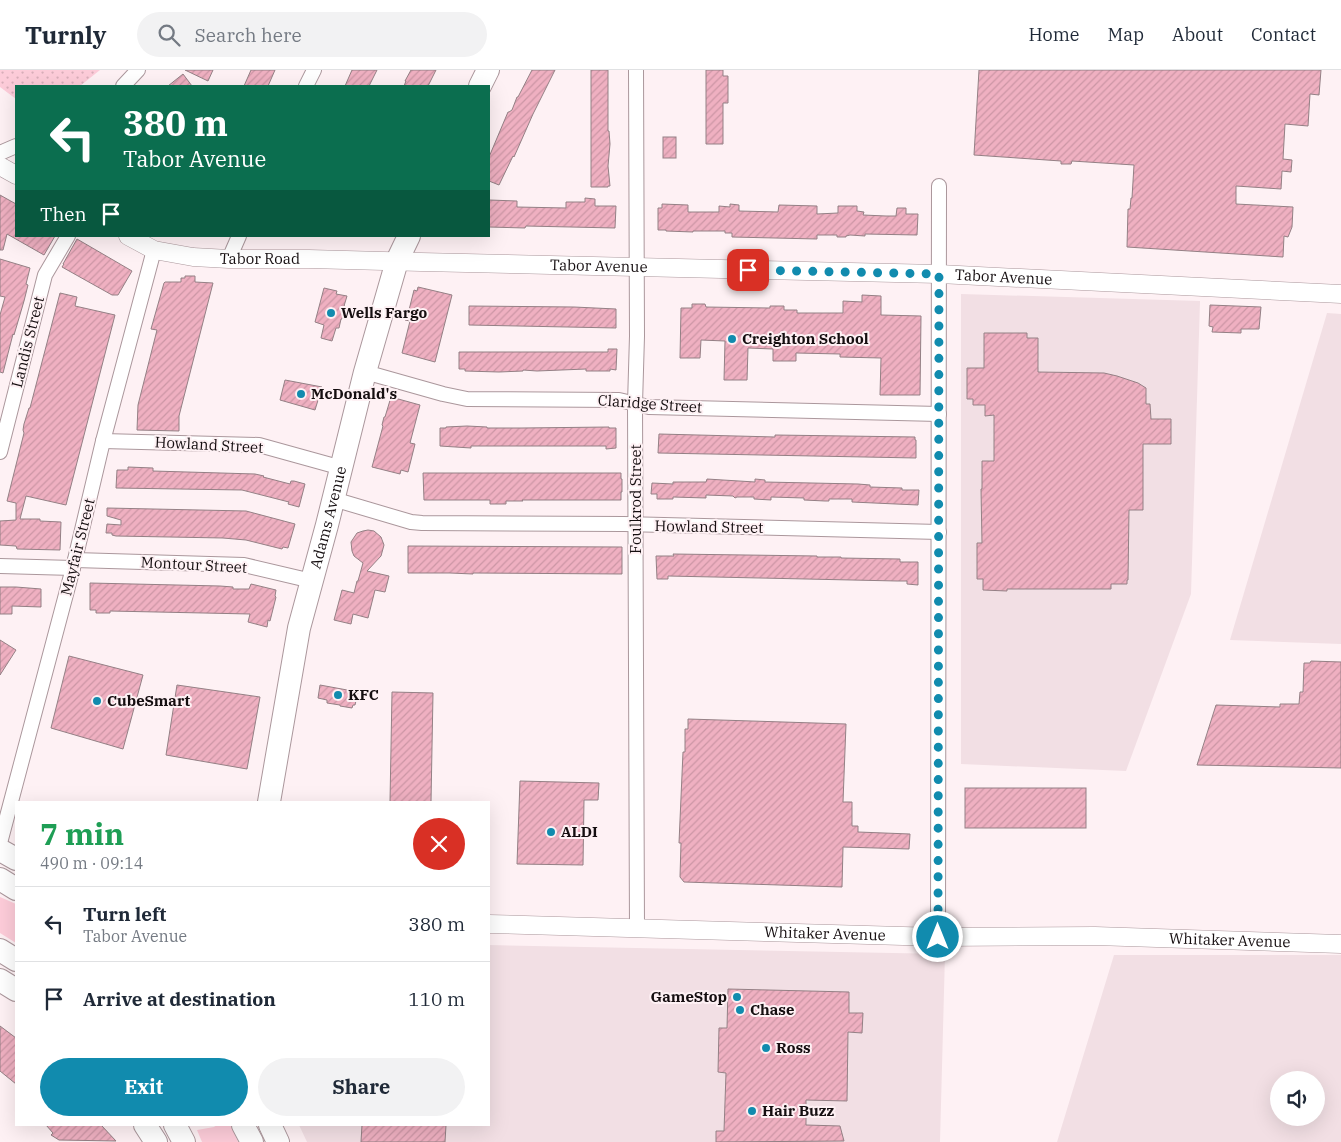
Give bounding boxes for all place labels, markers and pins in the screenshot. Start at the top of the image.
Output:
pin [727,249,769,291]
place label: Wells Fargo [341,303,427,322]
marker: Wells Fargo [325,307,337,319]
place label: Creighton School [742,329,869,348]
marker: Creighton School [726,333,738,345]
place label: McDonald's [311,384,397,403]
marker: McDonald's [295,388,307,400]
place label: KFC [348,685,379,704]
marker: KFC [332,689,344,701]
place label: CubeSmart [107,691,191,710]
marker: CubeSmart [91,695,103,707]
place label: ALDI [561,822,598,841]
marker: ALDI [545,826,557,838]
place label: GameStop [650,987,727,1006]
marker: GameStop [731,991,743,1003]
place label: Chase [750,1000,794,1019]
marker: Chase [734,1004,746,1016]
place label: Ross [776,1038,811,1057]
marker: Ross [760,1042,772,1054]
place label: Hair Buzz [762,1101,834,1120]
marker: Hair Buzz [746,1105,758,1117]

